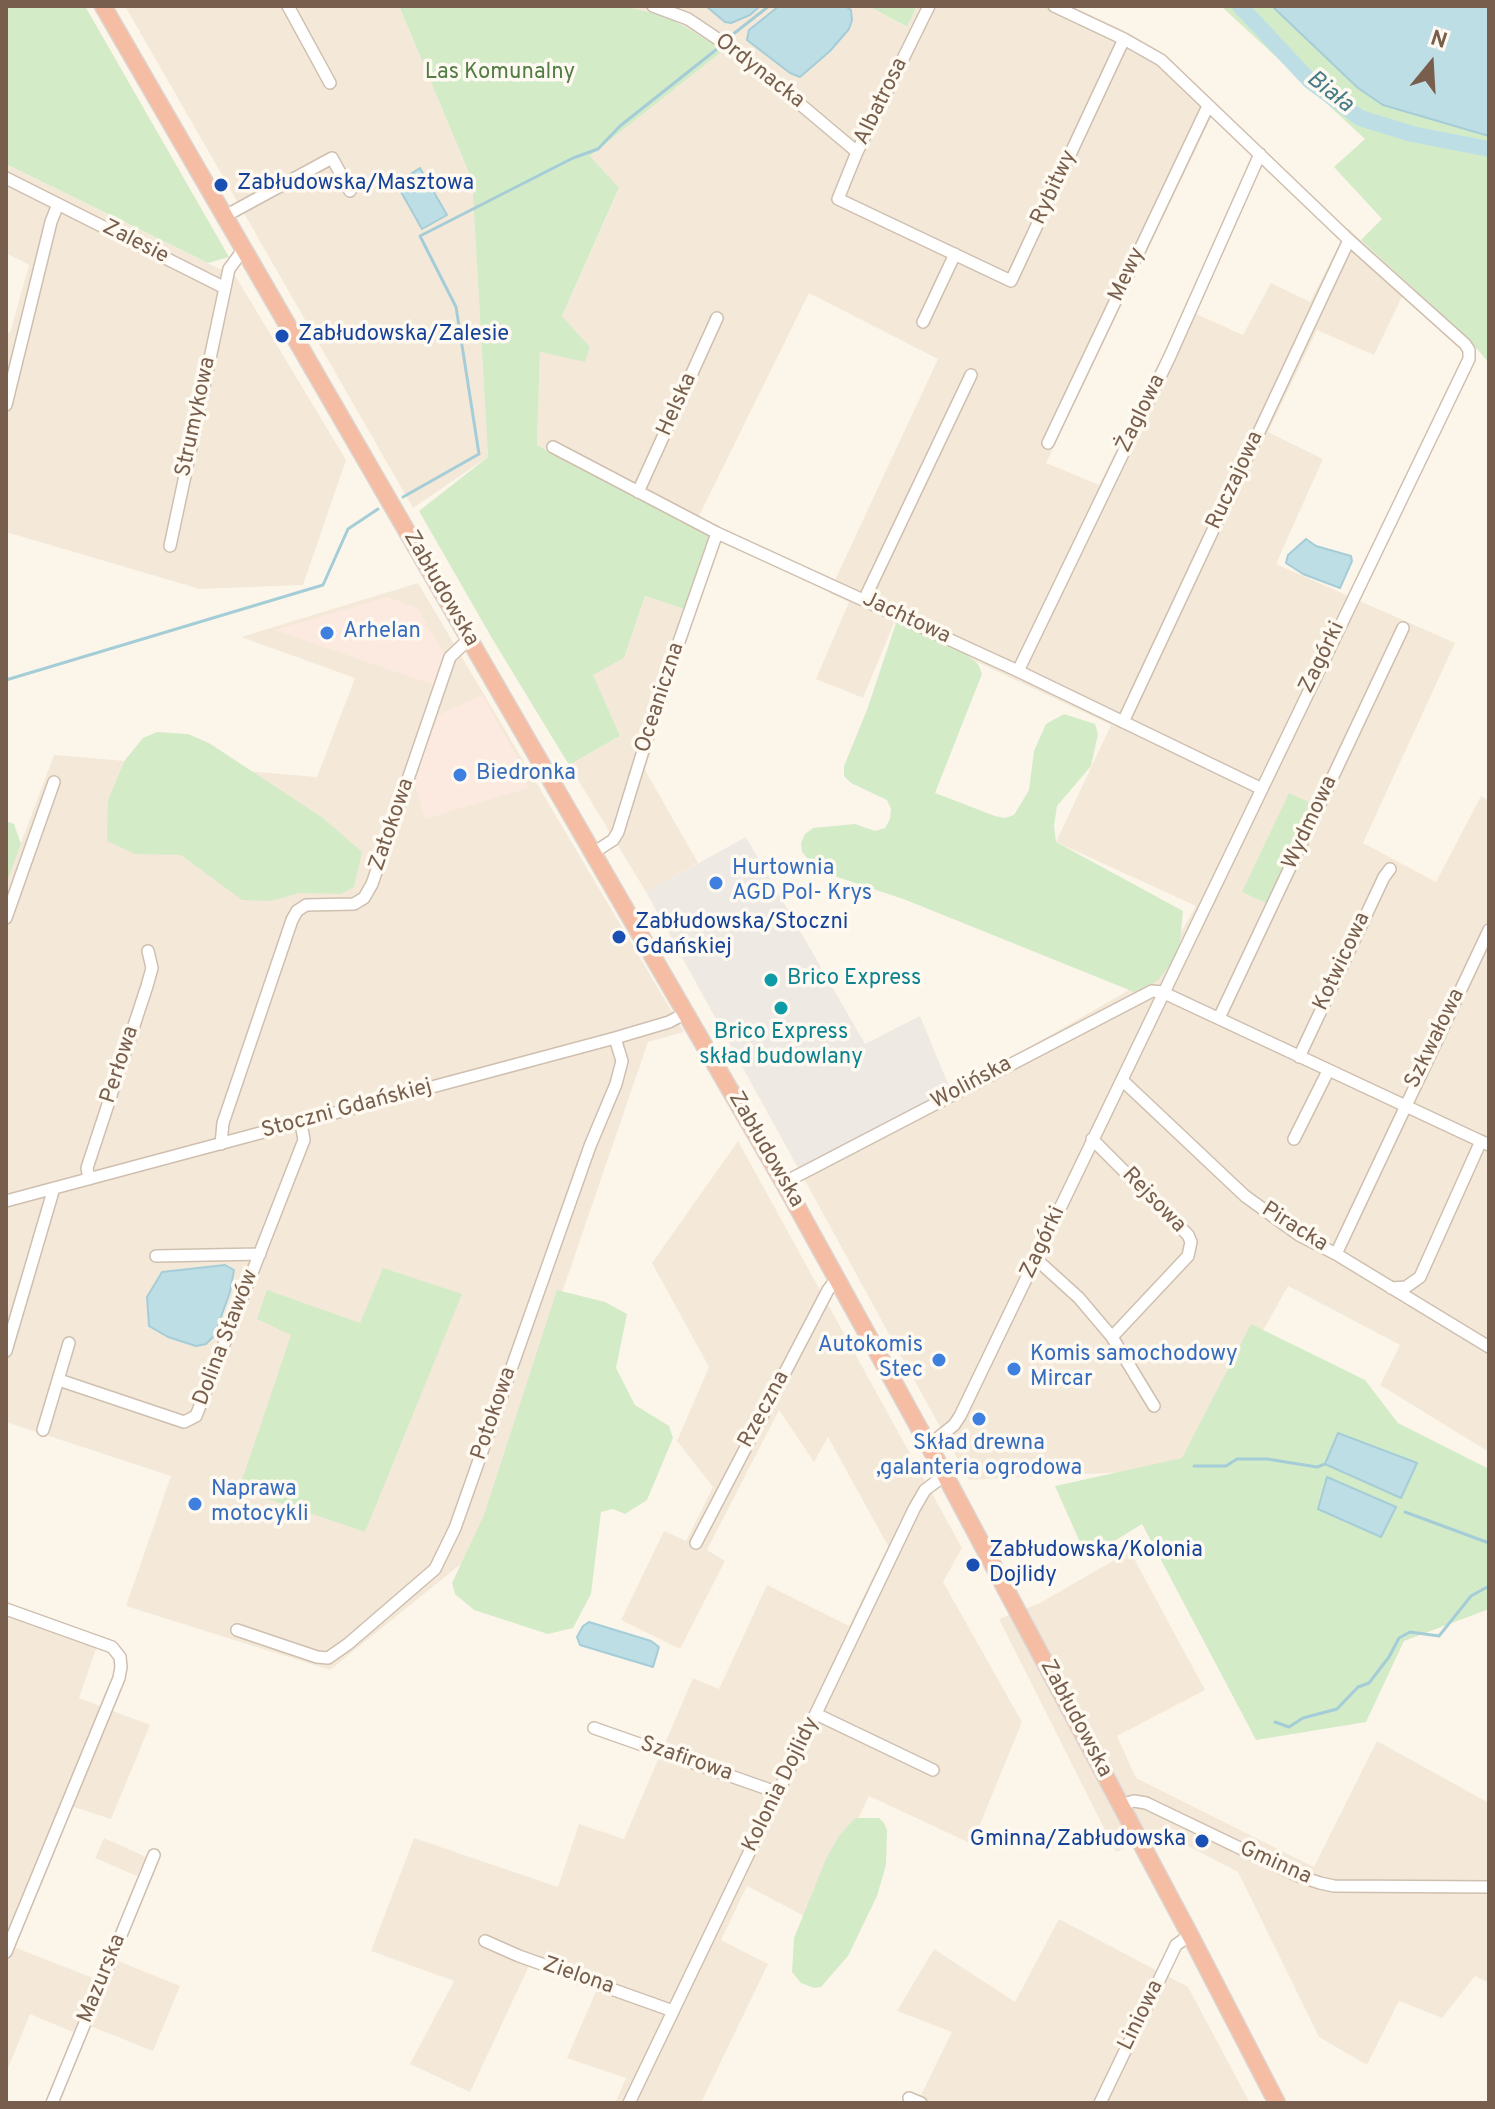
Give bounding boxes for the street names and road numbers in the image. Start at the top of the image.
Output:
street label: Ordynacka [709,29,809,115]
street label: Albatrosa [850,54,914,150]
street label: Rybitwy [1026,147,1084,229]
street label: Zalesie [97,215,173,271]
street label: Mewy [1104,244,1152,306]
street label: Strumykowa [171,355,223,479]
street label: Helska [653,369,703,441]
street label: Żaglowa [1112,371,1172,457]
street label: Ruczajowa [1202,428,1270,534]
street label: Zabłudowska [396,526,484,652]
street label: Jachtowa [858,587,954,651]
street label: Zagórki [1294,618,1352,698]
street label: Oceaniczna [631,639,691,757]
street label: Wydmowa [1278,772,1344,874]
street label: Zatokowa [365,775,421,875]
street label: Kotwicowa [1309,909,1377,1015]
street label: Szkwałowa [1401,985,1471,1093]
street label: Perłowa [96,1023,146,1107]
street label: Wolińska [927,1052,1017,1116]
street label: Stoczni Gdańskiej [259,1075,435,1145]
street label: Zabłudowska [721,1087,809,1213]
street label: Rejsowa [1115,1163,1191,1239]
street label: Piracka [1256,1197,1332,1259]
street label: Zagórki [1016,1203,1072,1283]
street label: Dolina Stawów [189,1266,265,1410]
street label: Potokowa [467,1364,523,1464]
street label: Rzeczna [734,1367,796,1453]
street label: Zabłudowska [1033,1656,1117,1782]
street label: Kolonia Dojlidy [738,1713,826,1857]
street label: Szafirowa [636,1732,736,1788]
street label: Gminna [1235,1836,1315,1892]
street label: Mazurska [73,1931,133,2027]
street label: Zielona [539,1953,617,2001]
street label: Liniowa [1114,1977,1170,2055]

